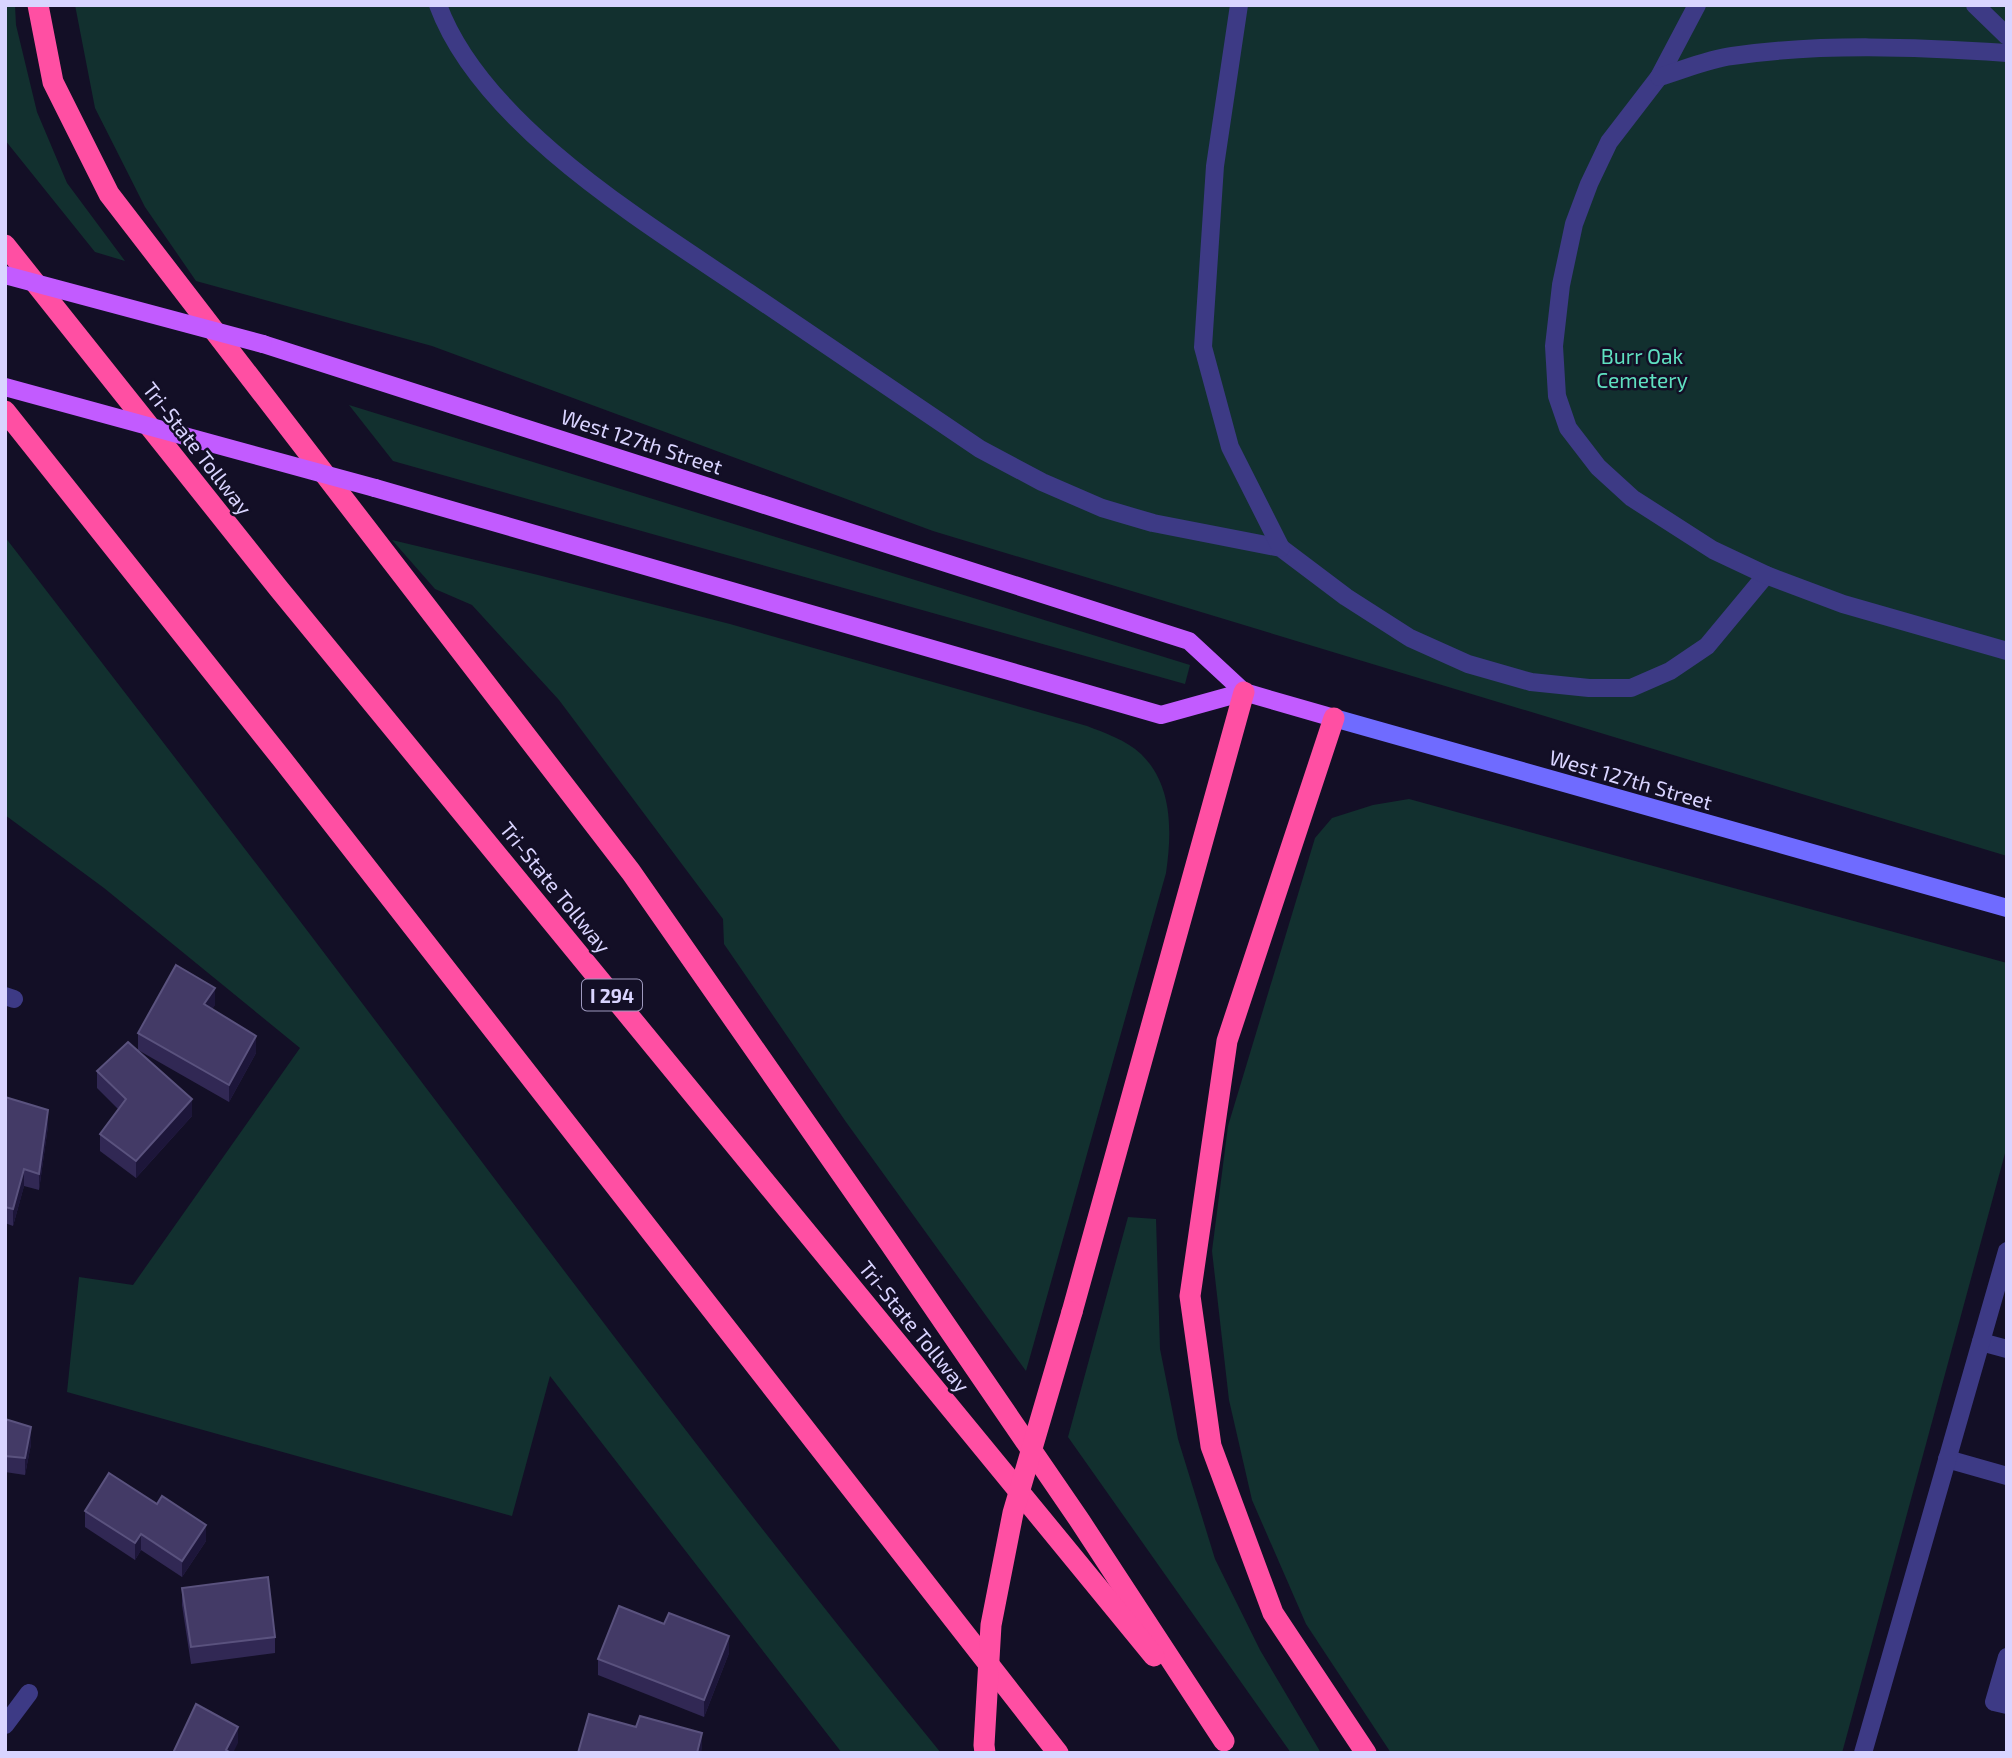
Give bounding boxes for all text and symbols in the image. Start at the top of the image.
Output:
park label: Burr Oak Cemetery [1596,343,1688,392]
street label: Tri-State Tollway [138,377,258,519]
street label: West 127th Street [558,403,726,479]
street label: West 127th Street [1547,744,1715,814]
street label: Tri-State Tollway [495,816,617,958]
road number: I 294 [582,979,642,1010]
street label: Tri-State Tollway [854,1255,976,1397]

